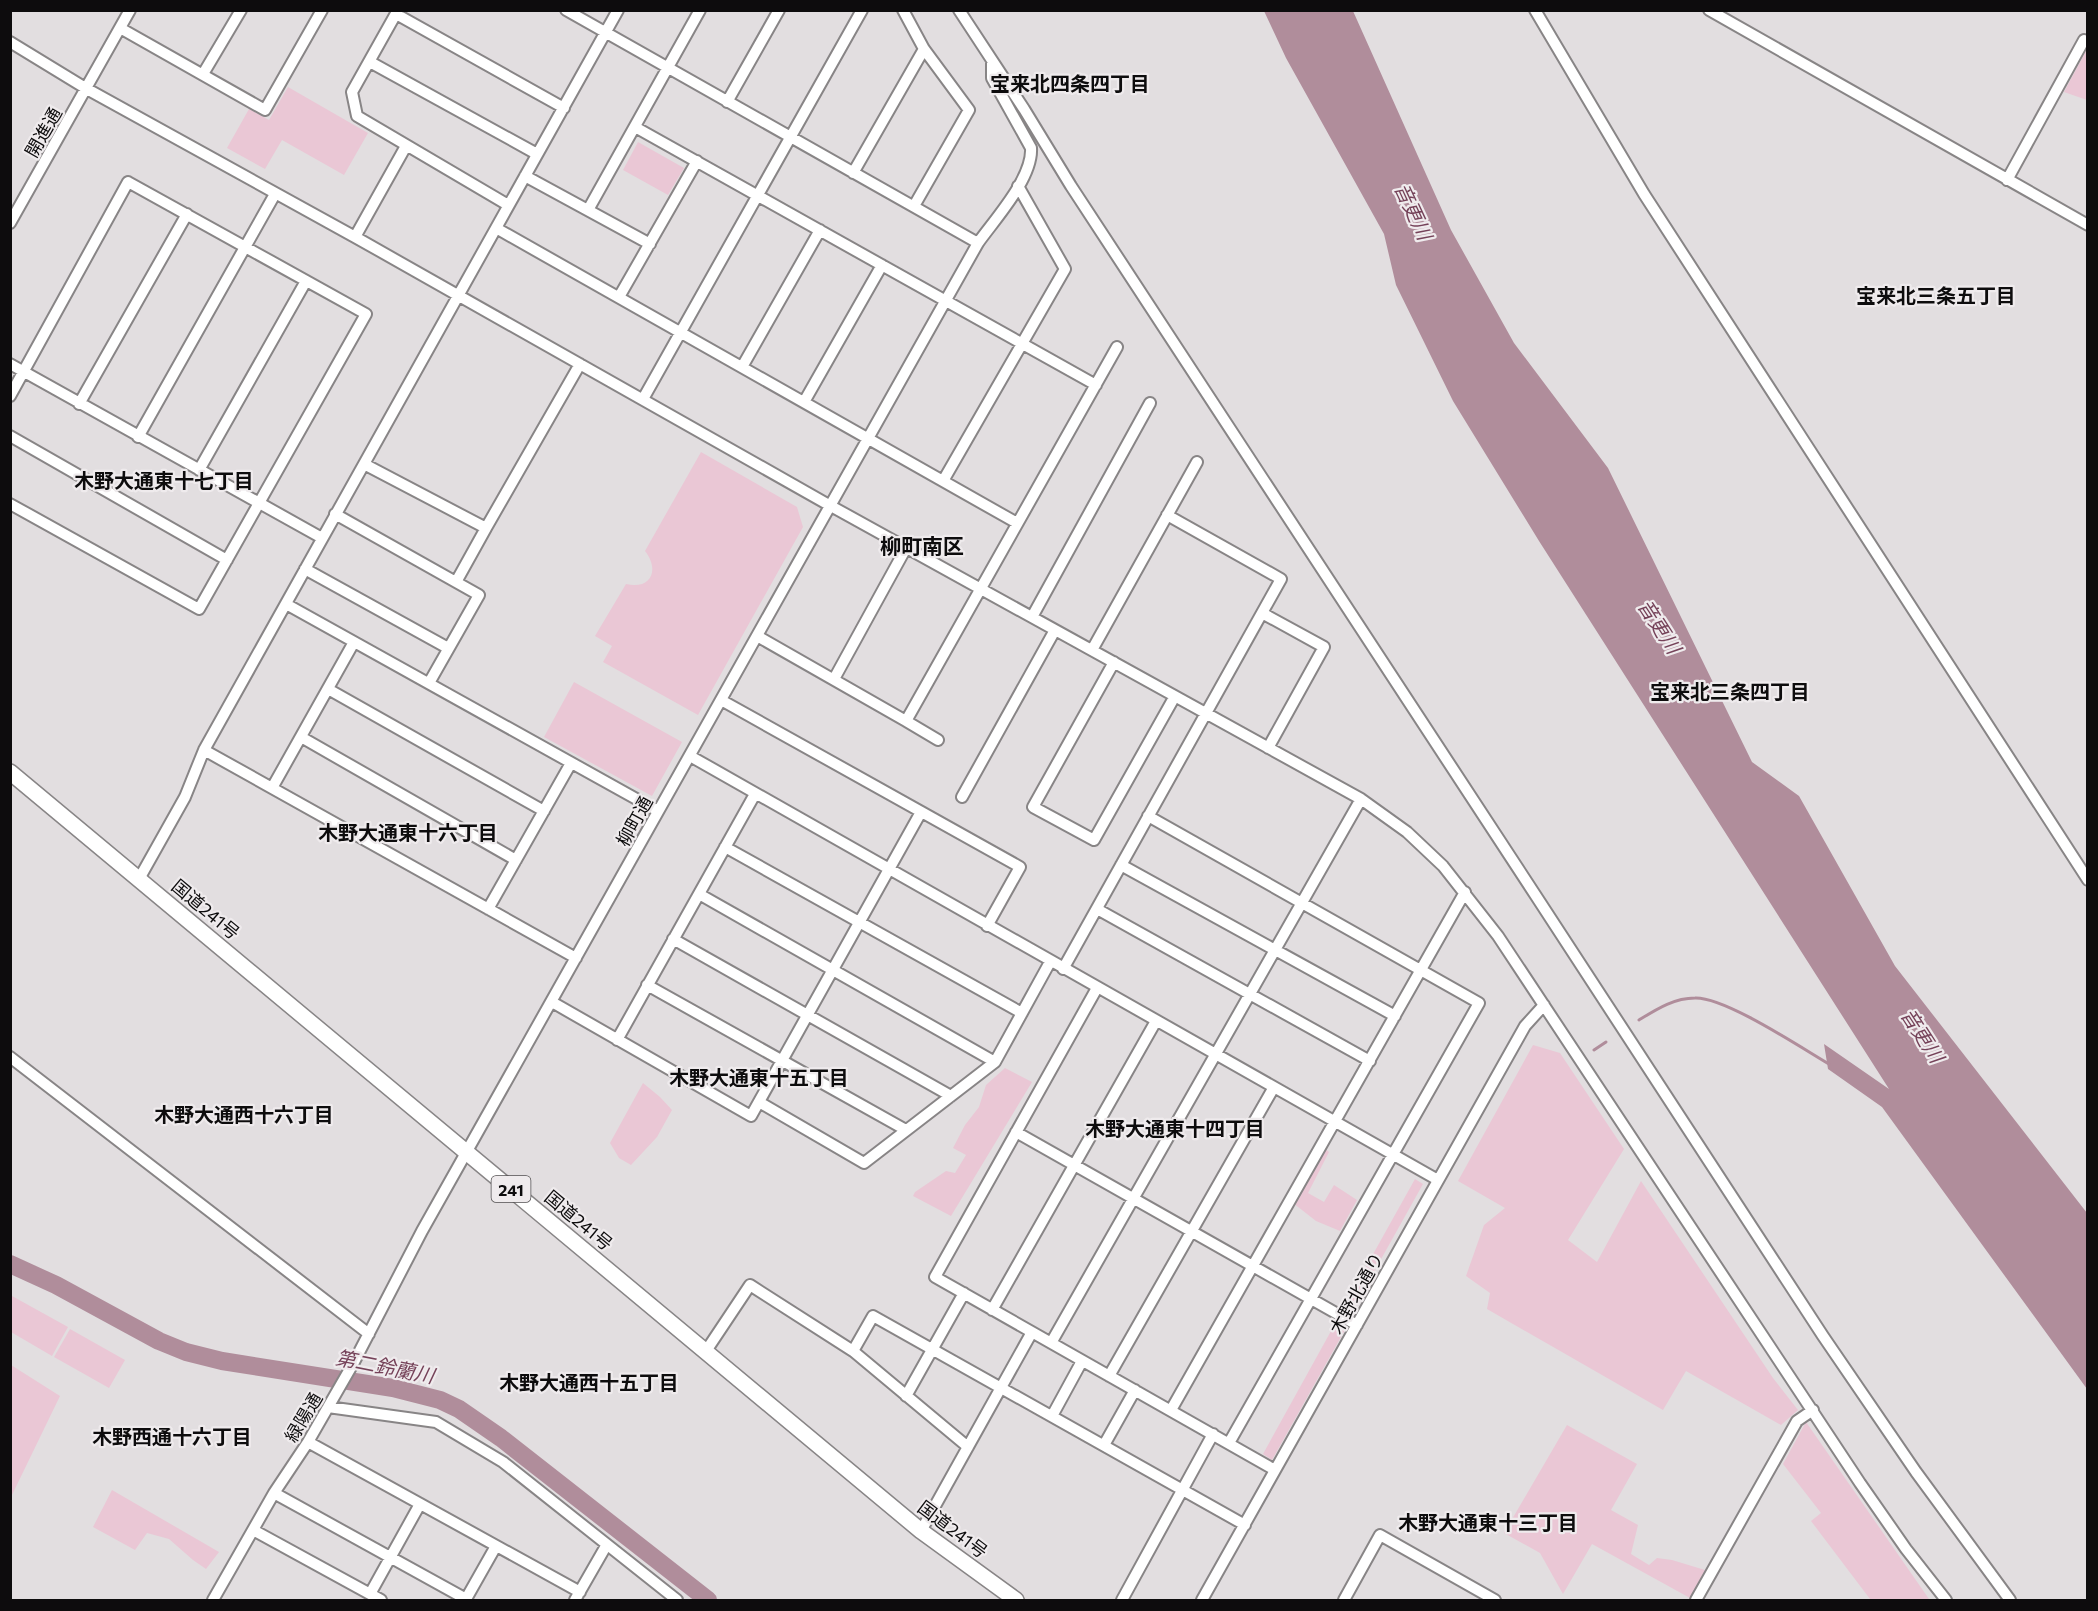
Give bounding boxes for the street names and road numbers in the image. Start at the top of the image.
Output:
street label: 開進通 [20,103,66,161]
street label: 柳町通 [611,792,657,850]
street label: 国道241号 [168,874,244,944]
road number: 241 [492,1176,530,1202]
street label: 国道241号 [541,1185,617,1255]
street label: 木野北通り [1325,1248,1387,1338]
street label: 緑陽通 [280,1388,326,1446]
street label: 国道241号 [914,1496,992,1562]

